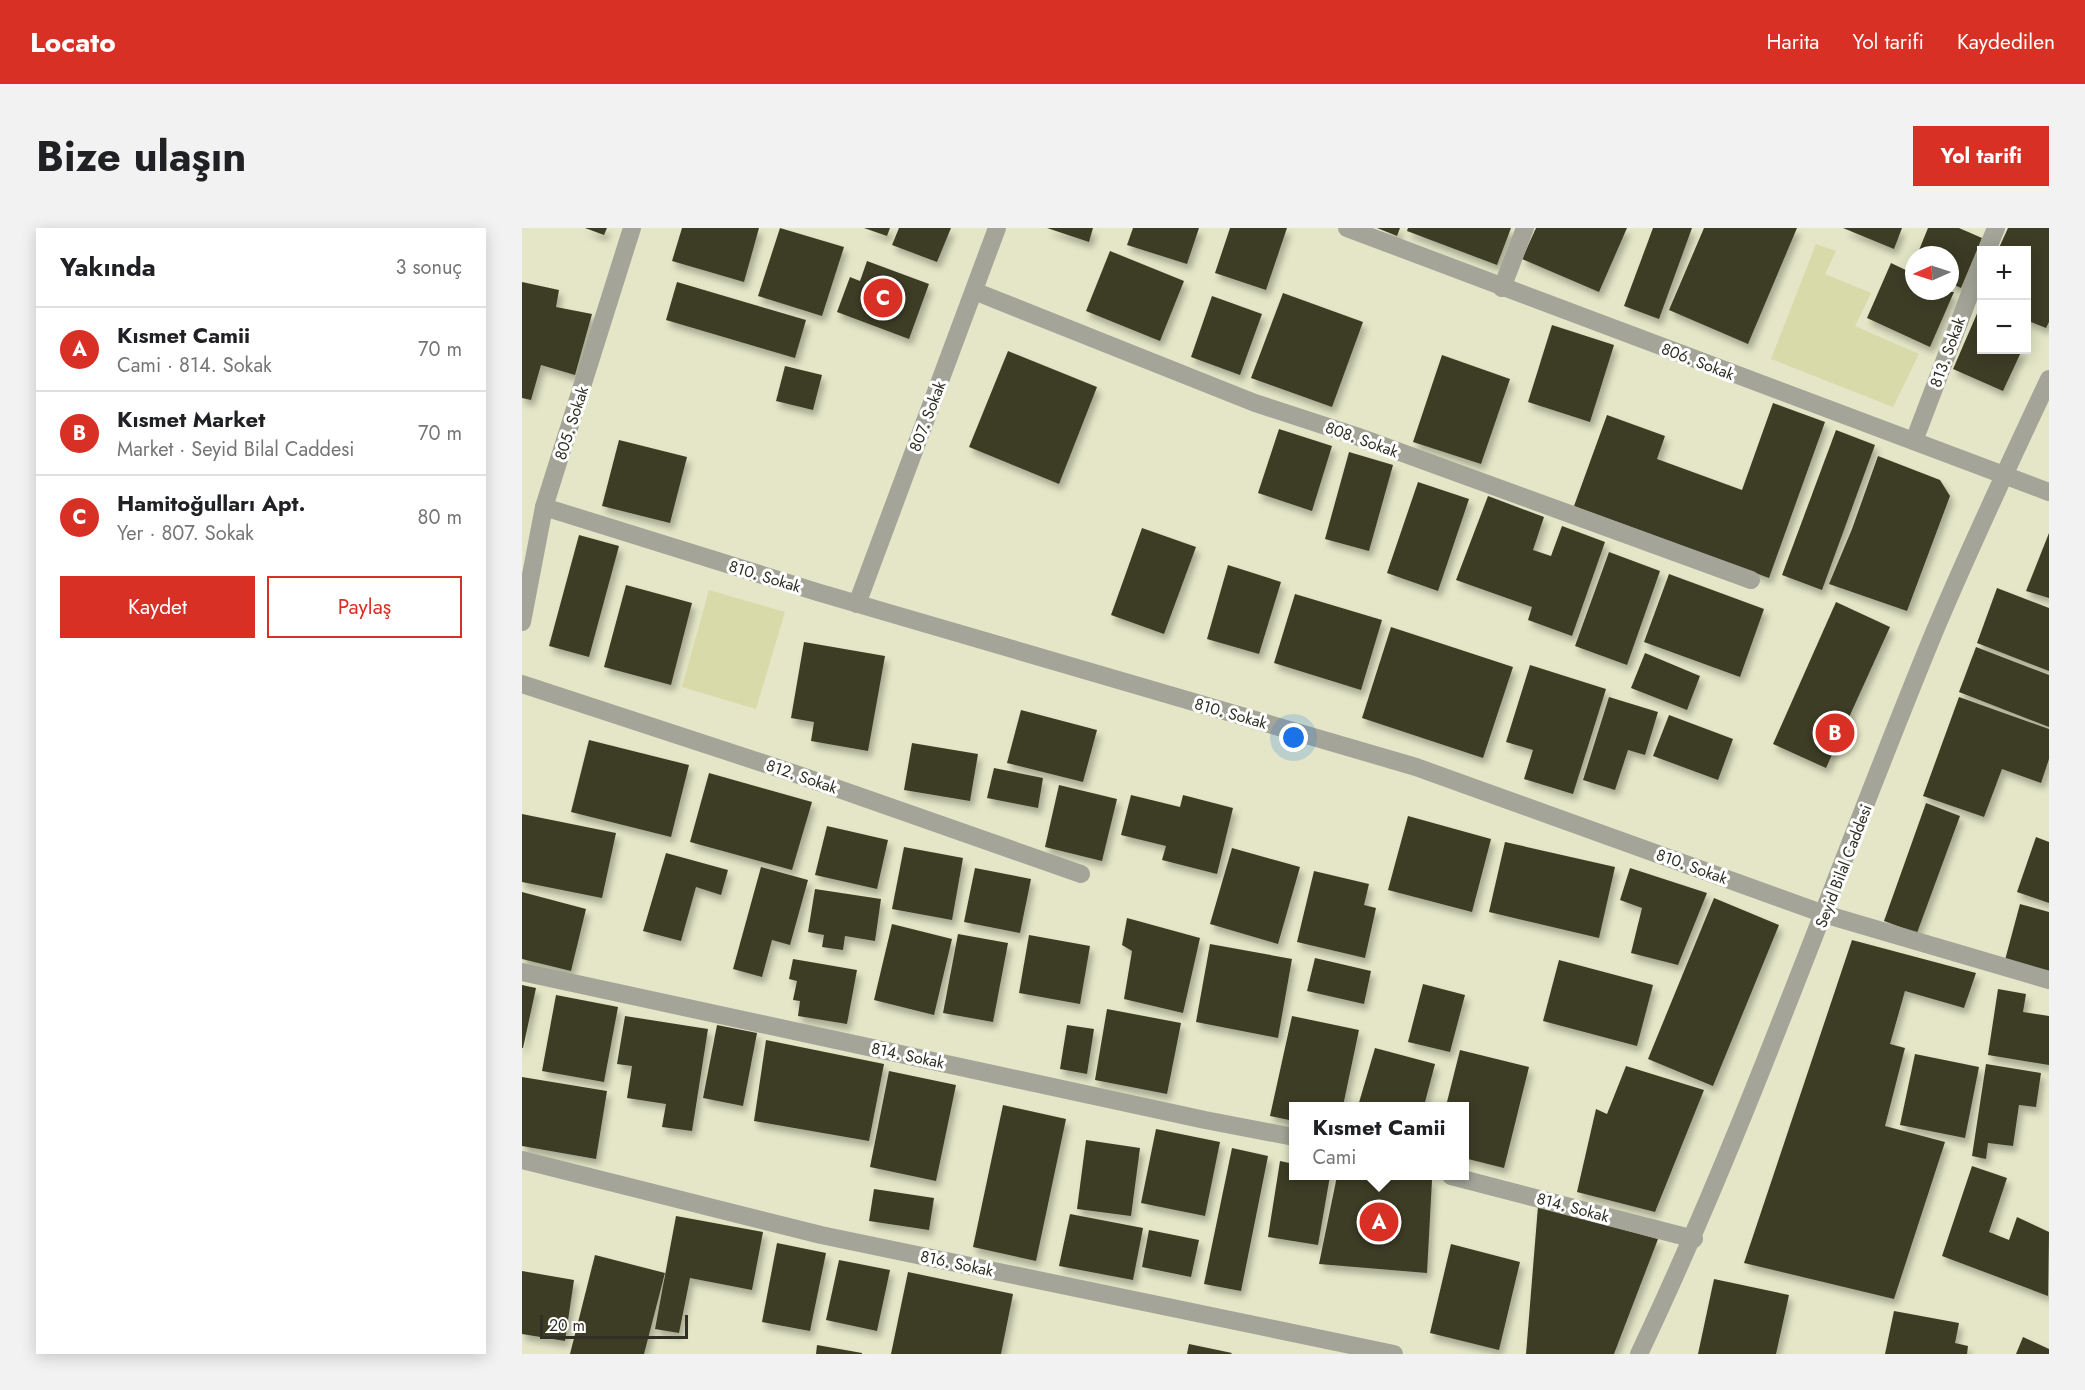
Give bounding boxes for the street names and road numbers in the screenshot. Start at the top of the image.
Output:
street label: 813. Sokak [1924,313,1971,391]
street label: 806. Sokak [1658,337,1739,386]
street label: 807. Sokak [903,377,952,455]
street label: 805. Sokak [549,382,594,463]
street label: 808. Sokak [1322,416,1402,464]
street label: 810. Sokak [726,555,805,599]
street label: 810. Sokak [1192,692,1271,735]
street label: 812. Sokak [763,754,841,800]
street label: Seyid Bilal Caddesi [1809,801,1878,931]
street label: 810. Sokak [1653,843,1732,890]
street label: 814. Sokak [869,1037,947,1075]
street label: 814. Sokak [1534,1187,1613,1228]
street label: 816. Sokak [918,1245,996,1283]

